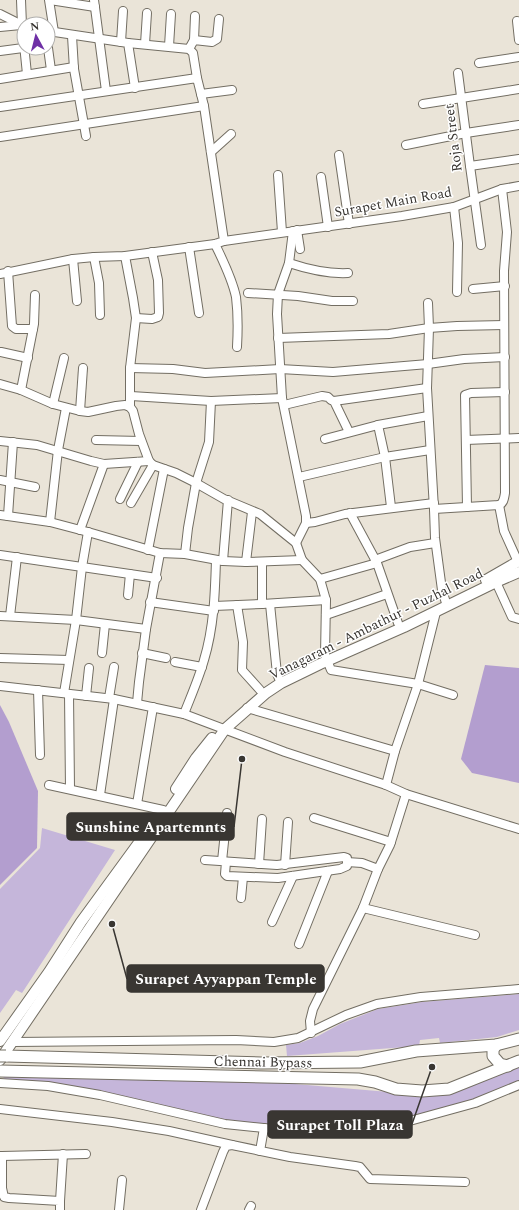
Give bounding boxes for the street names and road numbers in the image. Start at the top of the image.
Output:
street label: Roja Street [438,103,468,173]
street label: Surapet Main Road [333,181,454,223]
street label: Vanagaram - Ambathur - Puzhal Road [265,563,487,685]
street label: Chennai Bypass [213,1051,313,1073]

